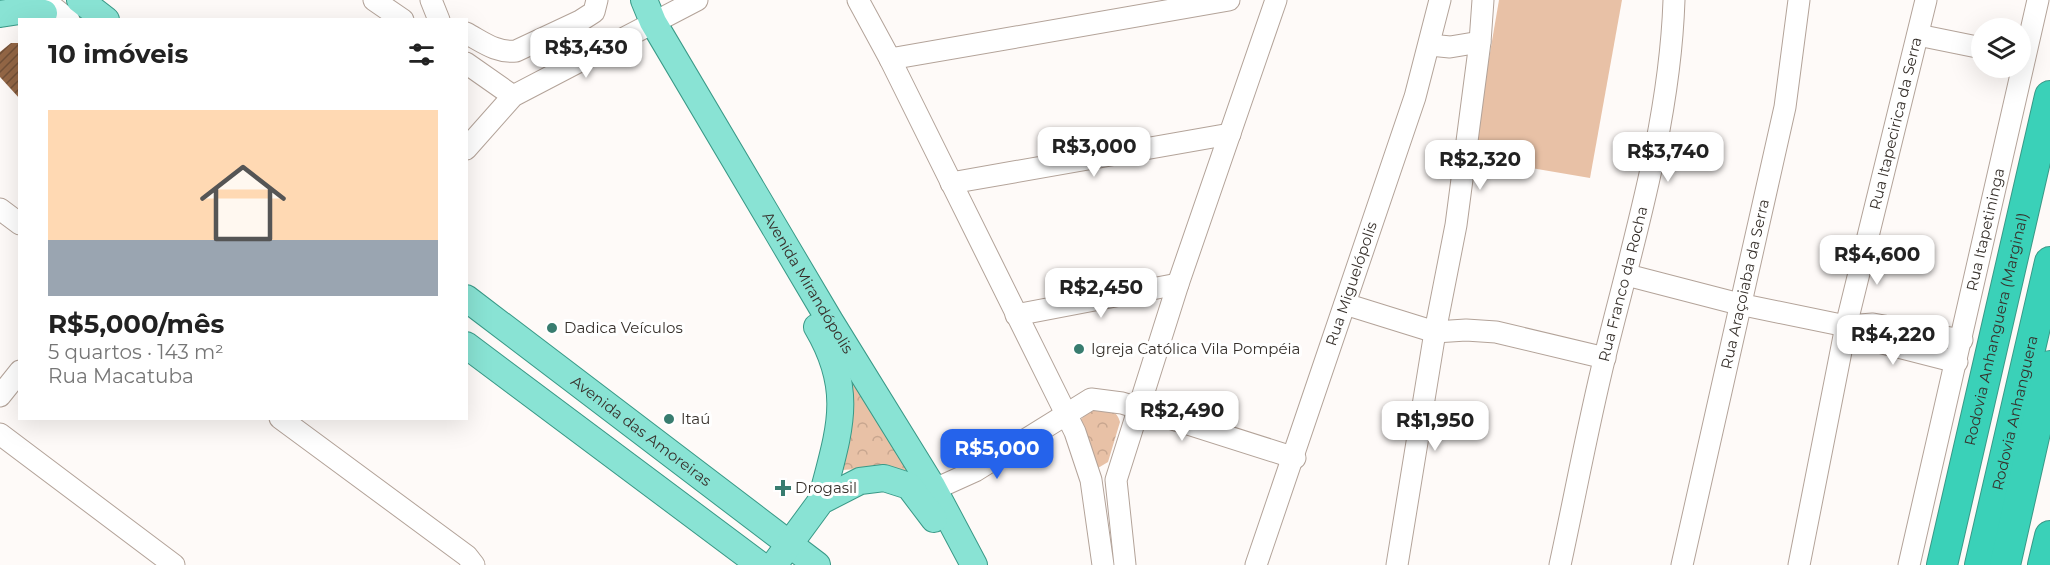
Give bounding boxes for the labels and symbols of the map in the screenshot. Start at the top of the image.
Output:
pin: R$3,430 [531,28,641,79]
street label: Rua Itapecirica da Serra [1865,35,1926,212]
pin: R$3,000 [1039,127,1149,178]
pin: R$3,740 [1613,132,1723,183]
pin: R$2,320 [1425,140,1535,191]
street label: Rua Itapetininga [1962,166,2008,293]
street label: Rua Araçoiaba da Serra [1716,197,1773,371]
street label: Rua Franco da Rocha [1594,204,1651,364]
street label: Avenida Mirandópolis [758,208,858,357]
street label: Rodovia Anhanguera (Marginal) [1960,212,2032,448]
street label: Rua Miguelópolis [1321,219,1381,348]
pin: R$4,600 [1822,235,1932,286]
pin: R$2,450 [1046,268,1156,319]
pin: R$4,220 [1838,315,1948,366]
place label: Dadica Veículos [564,318,683,337]
marker: Dadica Veículos [545,321,559,335]
street label: Rodovia Anhanguera [1988,334,2042,492]
place label: Igreja Católica Vila Pompéia [1091,339,1300,358]
marker: Igreja Católica Vila Pompéia [1072,342,1086,356]
street label: Avenida das Amoreiras [567,371,715,490]
pin: R$2,490 [1127,391,1237,442]
pin: R$1,950 [1380,401,1490,452]
place label: Itaú [681,409,710,428]
marker: Itaú [662,412,676,426]
pin: R$5,000 [942,429,1052,480]
place label: Drogasil [795,478,857,497]
marker: Drogasil [776,481,790,495]

